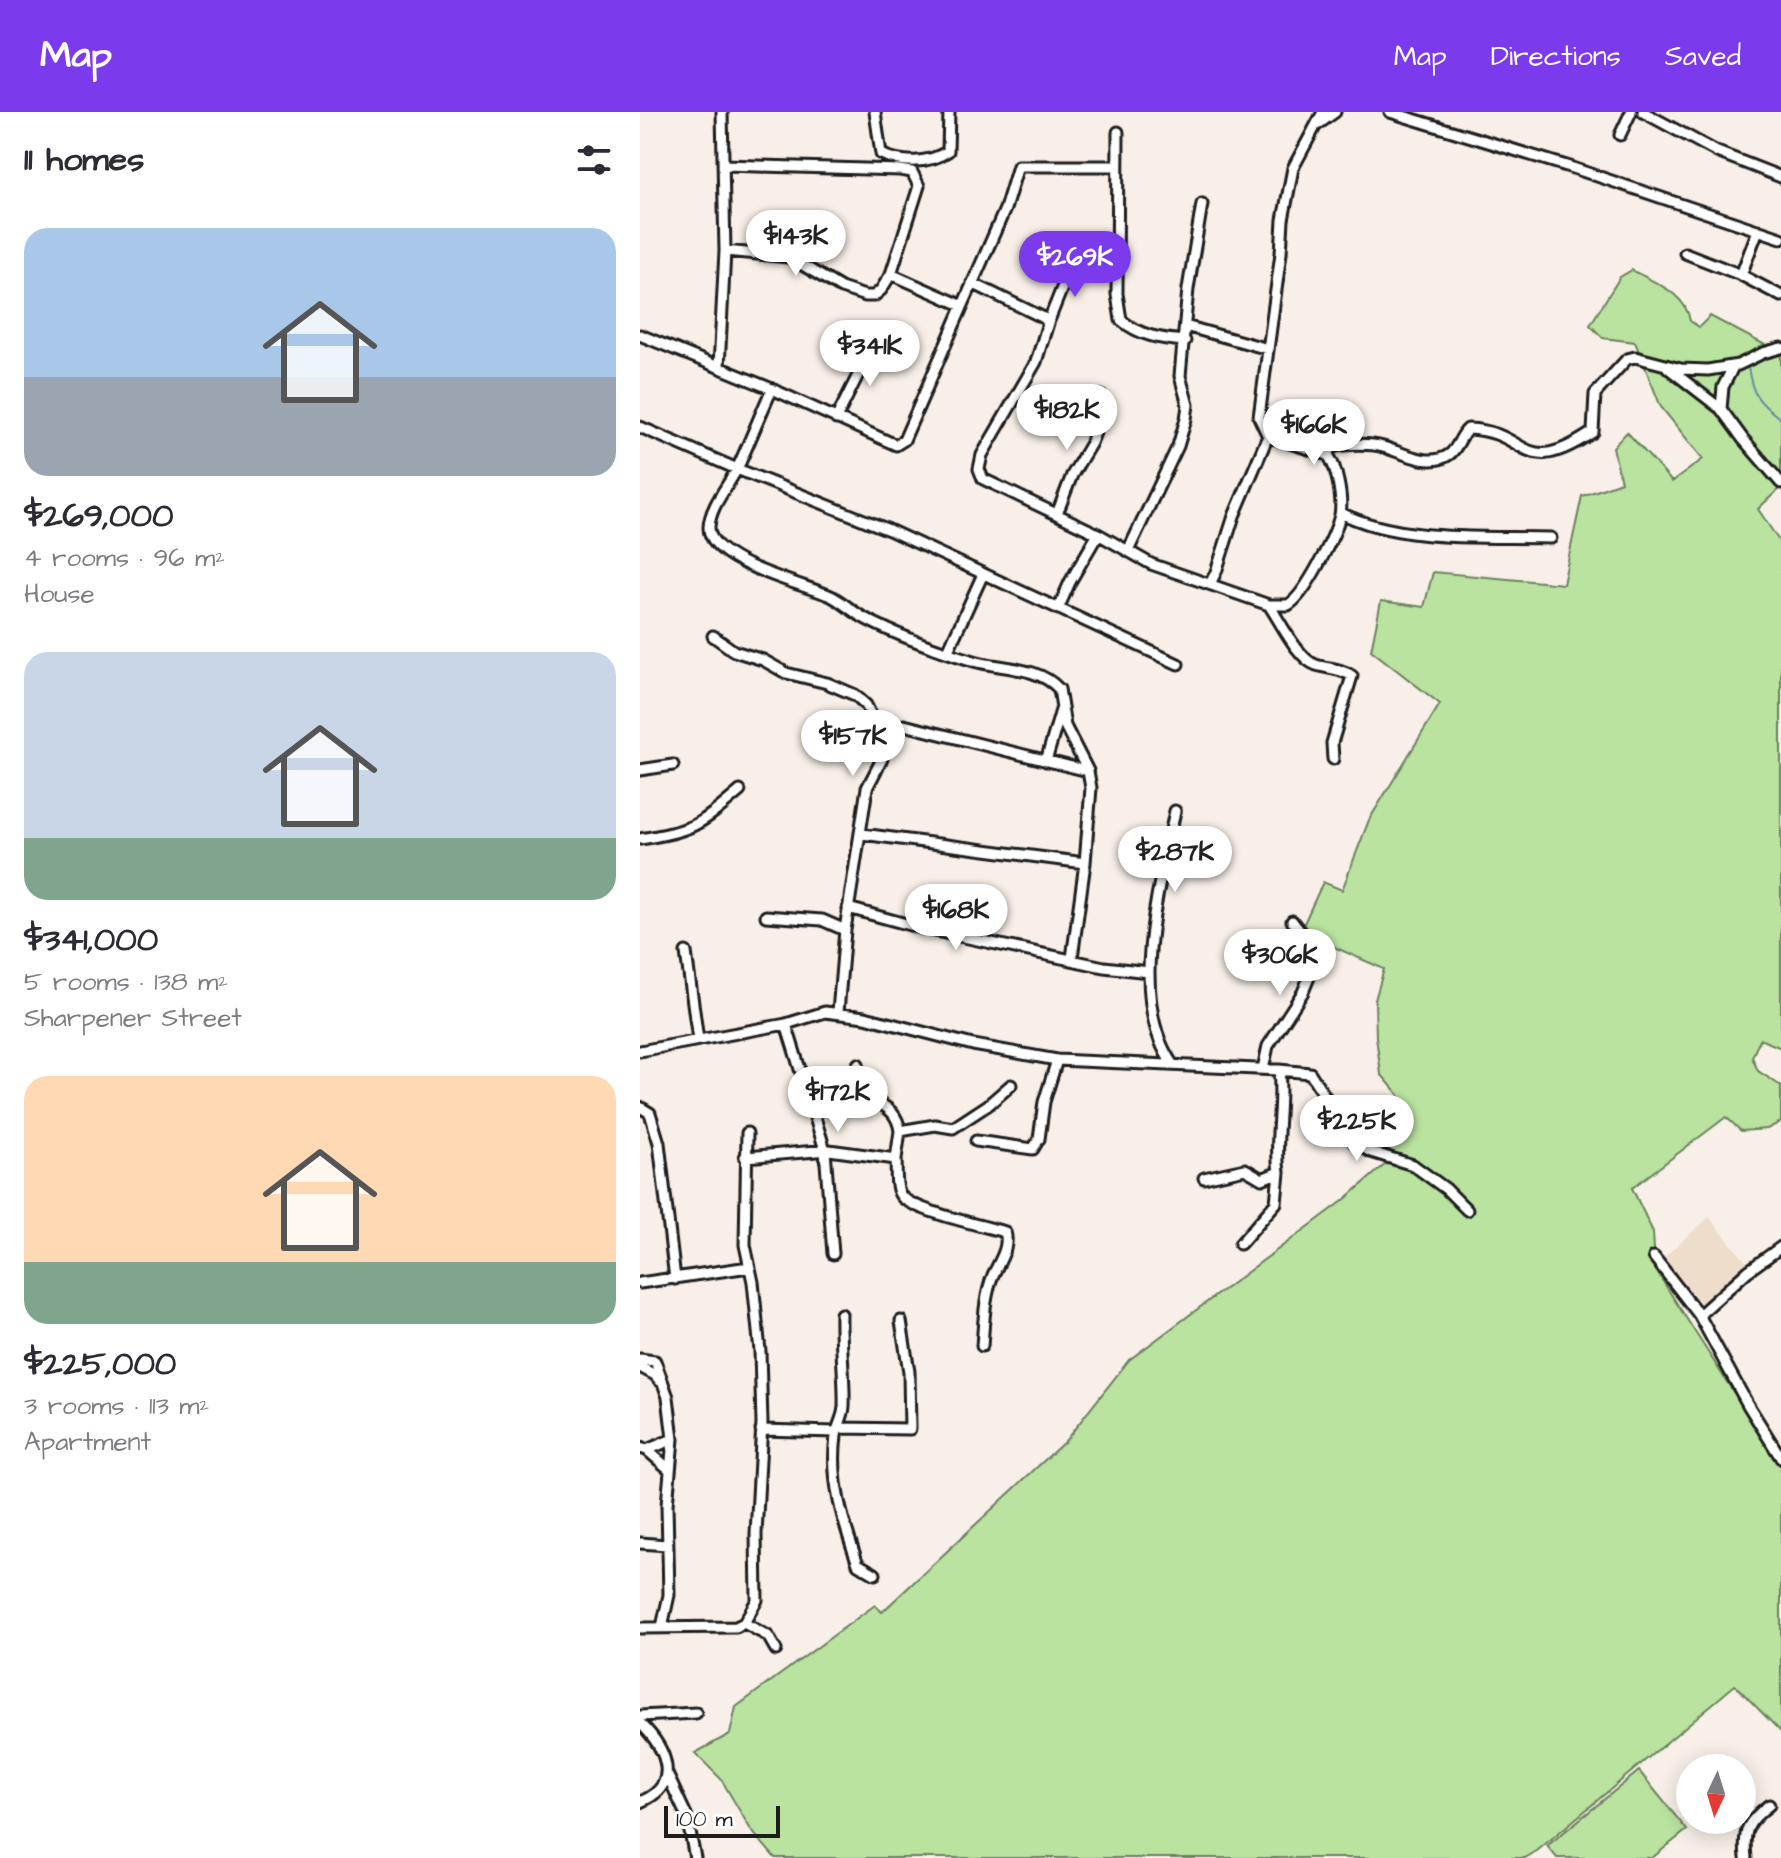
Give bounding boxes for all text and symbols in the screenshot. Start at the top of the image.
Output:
text: Map [40,30,112,82]
text: Map [1394,37,1447,76]
text: Directions [1491,37,1621,76]
text: Saved [1665,37,1741,76]
text: 11 homes [24,136,144,184]
icon: filters [572,138,616,182]
pin: $143K [740,210,852,278]
text: $143K [764,218,828,254]
pin: $269K [1019,231,1131,299]
text: $269K [1037,239,1113,275]
icon: home [248,280,392,424]
pin: $341K [814,320,926,388]
text: $341K [838,328,902,364]
pin: $182K [1011,384,1123,452]
text: $182K [1034,392,1100,428]
pin: $166K [1258,399,1370,467]
text: $166K [1281,407,1347,443]
text: $269,000 [24,492,173,540]
text: 4 rooms · 96 m² [24,540,225,576]
text: House [24,576,95,612]
icon: home [248,704,392,848]
pin: $157K [797,710,909,778]
text: $157K [819,718,887,754]
pin: $287K [1119,826,1231,894]
text: $287K [1136,834,1214,870]
pin: $168K [900,884,1012,952]
text: $168K [923,892,989,928]
text: $341,000 [24,916,158,964]
pin: $306K [1224,929,1336,997]
text: $306K [1242,937,1318,973]
text: 5 rooms · 138 m² [24,964,228,1000]
text: Sharpener Street [24,1000,242,1036]
pin: $172K [782,1066,894,1134]
text: $172K [806,1074,870,1110]
pin: $225K [1301,1095,1413,1163]
text: $225K [1318,1103,1396,1139]
icon: home [248,1128,392,1272]
text: $225,000 [24,1340,176,1388]
text: 3 rooms · 113 m² [24,1388,209,1424]
text: Apartment [24,1424,151,1460]
north arrow [1676,1754,1756,1834]
map controls [1676,1754,1756,1834]
scale bar [664,1802,780,1838]
text: 100 m [676,1804,733,1835]

